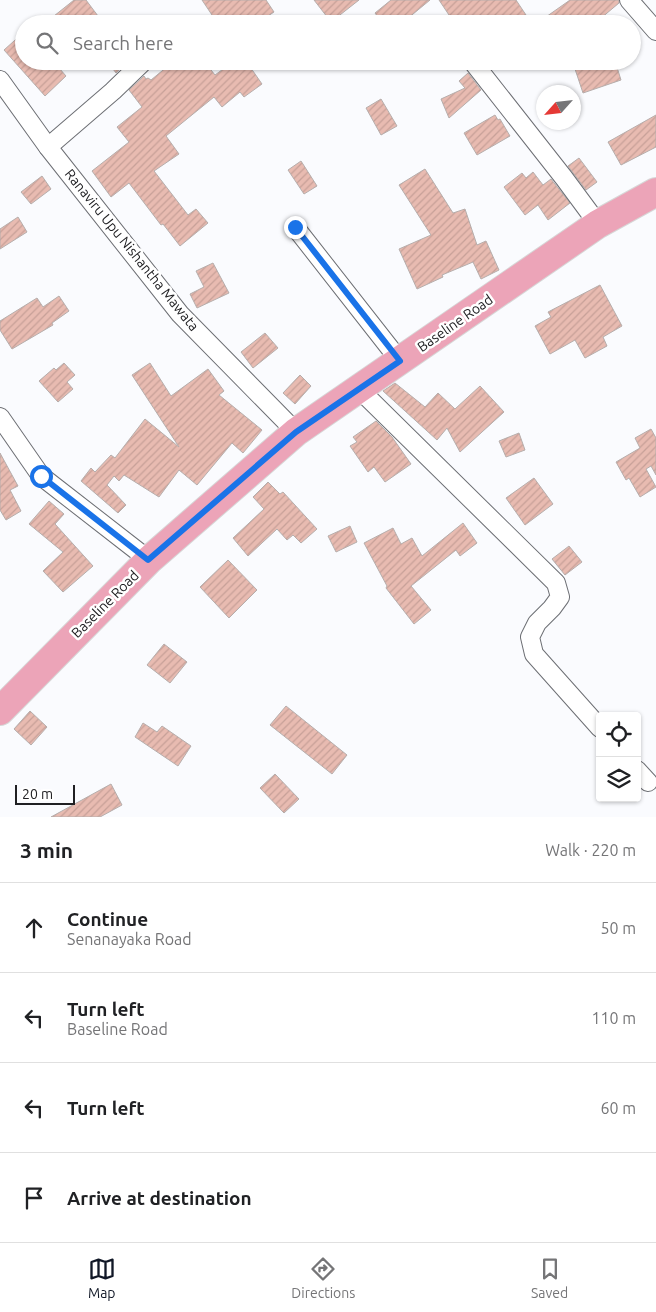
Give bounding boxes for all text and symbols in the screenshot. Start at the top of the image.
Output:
search box [15,15,641,70]
icon: search [33,29,61,57]
text: Search here [73,32,173,54]
north arrow [536,85,581,130]
street label: Ranaviru Upu Nishantha Mawata [62,166,202,334]
route end [284,216,307,239]
street label: Baseline Road [414,291,496,355]
route start [30,465,53,488]
street label: Baseline Road [68,567,142,641]
map controls [596,712,641,802]
button: locate [596,712,641,757]
button: layers [596,757,641,802]
scale bar [15,782,75,805]
text: 20 m [22,786,53,802]
text: 3 min [20,838,73,862]
text: Walk · 220 m [545,841,636,859]
text: Continue [67,908,148,930]
icon: ahead [20,914,48,942]
text: 50 m [600,919,636,937]
text: Senanayaka Road [67,930,192,948]
text: Turn left [67,998,145,1020]
icon: left [20,1004,48,1032]
text: 110 m [591,1009,636,1027]
text: Baseline Road [67,1020,168,1038]
icon: left [20,1094,48,1122]
text: Turn left [67,1097,145,1119]
text: 60 m [600,1099,636,1117]
icon: arrive [20,1184,48,1212]
text: Arrive at destination [67,1187,252,1209]
tab: Map [88,1255,116,1301]
tab: Directions [291,1255,355,1301]
tab: Saved [531,1255,568,1301]

